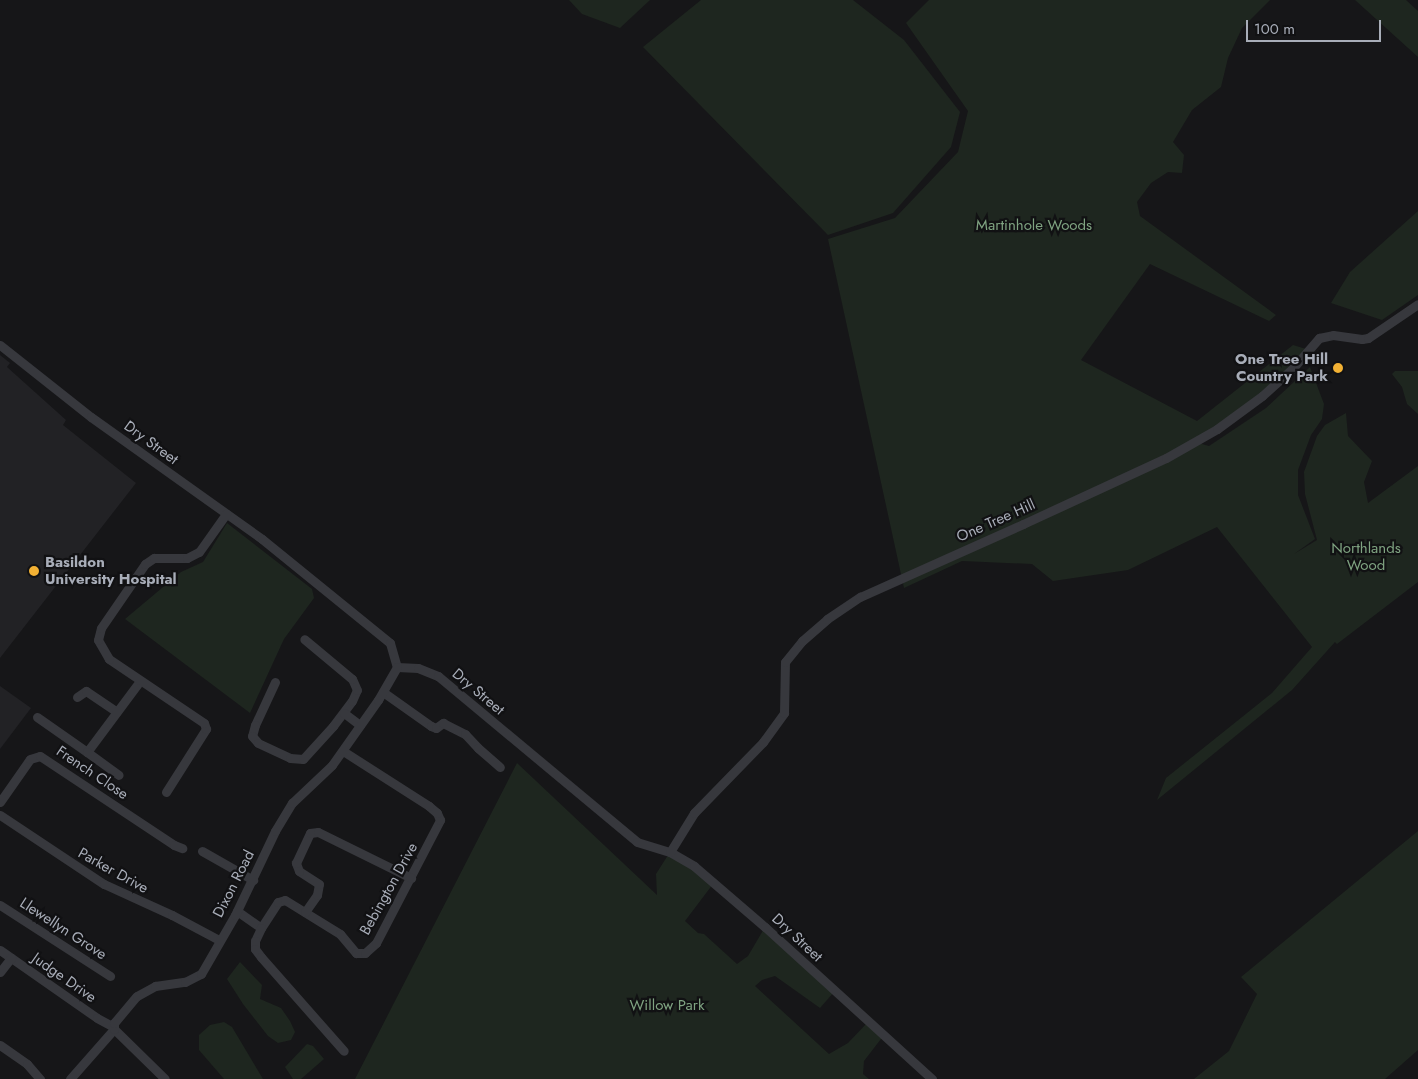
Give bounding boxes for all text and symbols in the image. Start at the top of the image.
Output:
scale bar [1248,10,1383,42]
text: 100 m [1254,18,1295,40]
park label: Martinhole Woods [976,217,1092,235]
place label: One Tree Hill Country Park [1235,350,1328,385]
marker: One Tree Hill Country Park [1332,362,1344,374]
street label: Dry Street [120,417,182,469]
street label: One Tree Hill [954,496,1038,546]
park label: Northlands Wood [1331,539,1401,574]
place label: Basildon University Hospital [45,553,177,588]
marker: Basildon University Hospital [27,564,41,578]
street label: Dry Street [448,665,508,719]
street label: French Close [53,742,131,804]
street label: Bebington Drive [356,840,422,938]
street label: Parker Drive [75,844,151,898]
street label: Dixon Road [209,847,259,921]
street label: Llewellyn Grove [16,894,110,964]
street label: Dry Street [768,910,826,966]
street label: Judge Drive [28,949,100,1007]
park label: Willow Park [629,997,705,1015]

